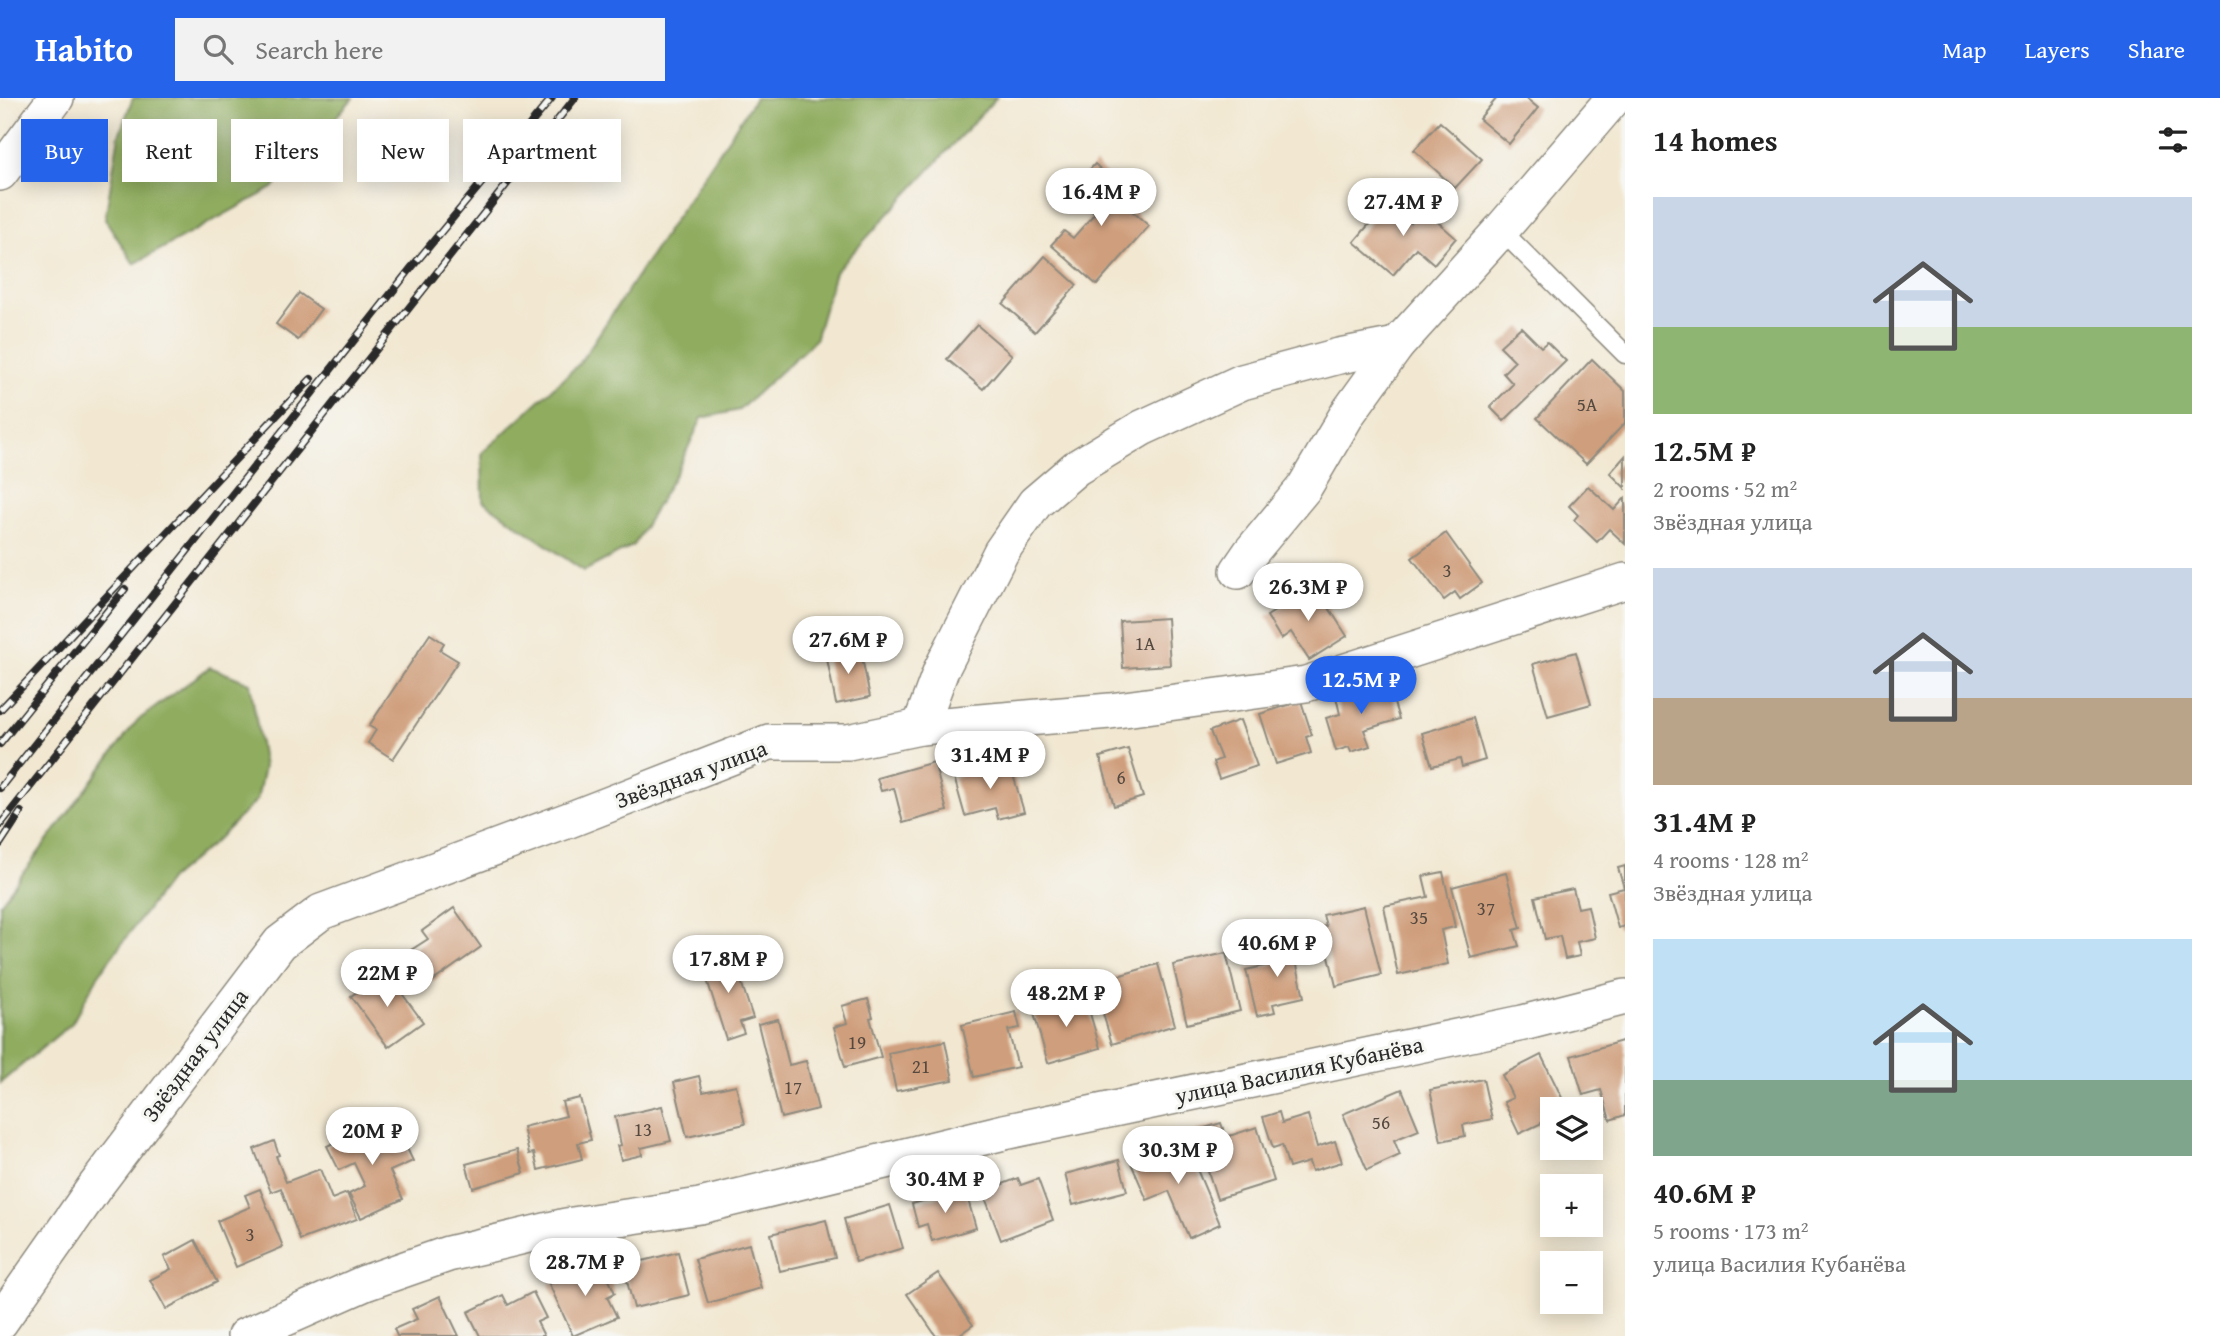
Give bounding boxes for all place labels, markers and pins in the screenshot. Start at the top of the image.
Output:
pin: 16.4M ₽ [1036,169,1166,228]
pin: 27.4M ₽ [1338,178,1468,238]
pin: 26.3M ₽ [1243,564,1373,623]
pin: 27.6M ₽ [783,616,913,676]
pin: 12.5M ₽ [1296,656,1426,716]
pin: 31.4M ₽ [925,732,1055,791]
pin: 40.6M ₽ [1212,920,1342,979]
pin: 17.8M ₽ [663,936,793,995]
pin: 22M ₽ [338,950,436,1009]
pin: 48.2M ₽ [1001,970,1131,1029]
pin: 20M ₽ [323,1108,421,1167]
pin: 30.3M ₽ [1113,1126,1243,1186]
pin: 30.4M ₽ [880,1156,1010,1215]
pin: 28.7M ₽ [520,1238,650,1298]

